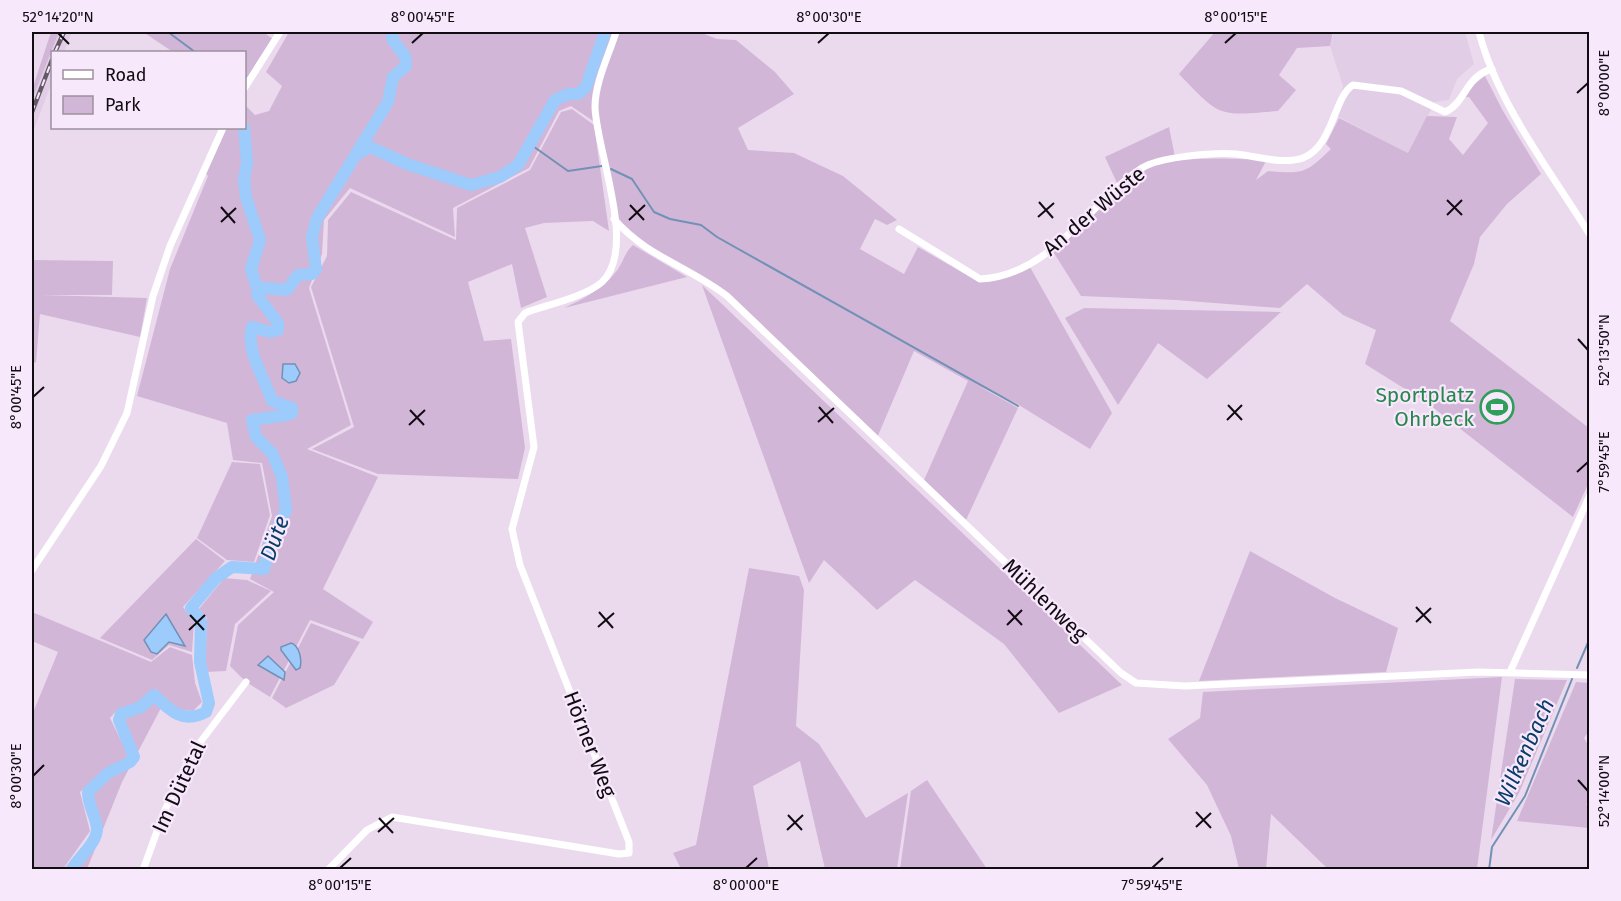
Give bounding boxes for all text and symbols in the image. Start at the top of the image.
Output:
text: 52°14'20"N [22,8,94,26]
text: 8°00'45"E [391,8,455,26]
text: 8°00'30"E [796,8,862,26]
text: 8°00'15"E [1204,8,1268,26]
text: 8°00'00"E [1595,50,1613,116]
legend [51,51,246,129]
text: Road [105,64,147,86]
text: Park [105,94,141,116]
street label: An der Wüste [1038,161,1150,261]
text: 52°13'50"N [1595,314,1613,386]
text: 8°00'45"E [7,365,25,429]
place label: Sportplatz Ohrbeck [1375,382,1474,432]
sports icon: Sportplatz Ohrbeck [1479,389,1515,425]
text: 7°59'45"E [1595,431,1613,493]
water label: Düte [254,512,295,564]
street label: Mühlenweg [997,553,1093,647]
street label: Hörner Weg [558,687,622,801]
water label: Wilkenbach [1489,694,1560,810]
street label: Im Dütetal [146,737,212,837]
text: 8°00'30"E [7,743,25,809]
text: 52°14'00"N [1595,755,1613,827]
text: 8°00'15"E [308,876,372,894]
text: 8°00'00"E [713,876,779,894]
text: 7°59'45"E [1121,876,1183,894]

